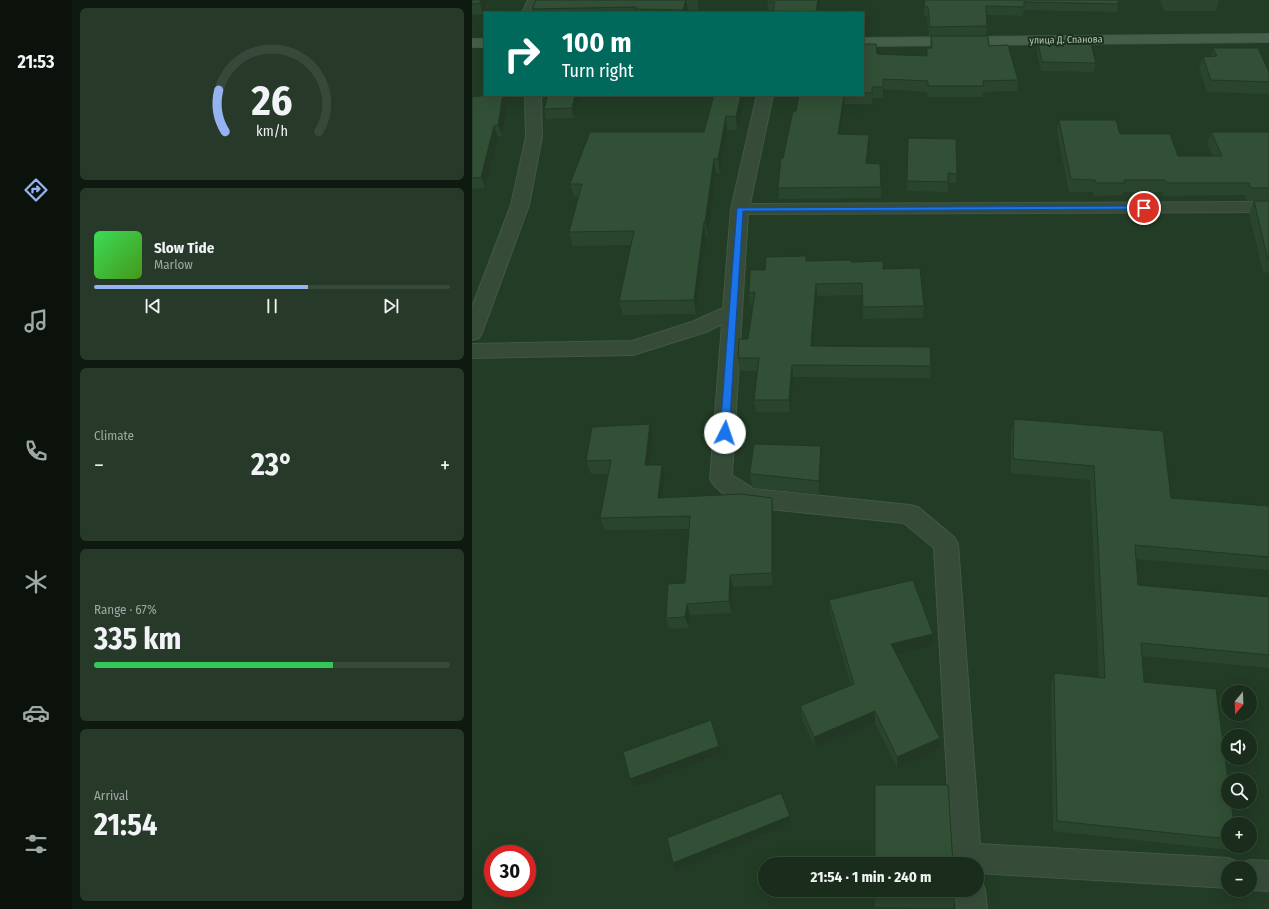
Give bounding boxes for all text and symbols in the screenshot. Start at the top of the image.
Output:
text: 100 m [562,26,632,59]
icon: right [496,28,548,80]
street label: улица Д. Спанова [1029,33,1103,47]
text: 21:53 [17,51,55,73]
text: Turn right [562,60,634,82]
text: 26 [250,76,293,126]
text: km/h [256,123,288,140]
icon: directions [22,176,50,204]
pin [1127,191,1161,225]
icon: arrive [1133,197,1155,219]
text: Slow Tide [154,239,214,257]
text: Marlow [154,257,193,272]
icon: previous [142,295,164,317]
icon: pause [261,295,283,317]
icon: next [380,295,402,317]
icon: music [22,307,50,335]
position arrow [704,412,746,454]
text: Climate [94,428,134,443]
icon: phone [22,437,50,465]
text: 23° [251,447,293,483]
text: − [94,452,104,479]
text: + [440,452,450,479]
icon: climate [22,568,50,596]
text: Range · 67% [94,602,157,617]
text: 335 km [94,621,182,657]
north arrow [1221,685,1257,721]
map controls [1221,685,1257,897]
icon: car [22,699,50,727]
button: sound [1221,729,1257,765]
button: search [1221,773,1257,809]
text: Arrival [94,788,128,803]
text: 21:54 [94,807,157,843]
button: + [1221,817,1257,853]
icon: filters [22,830,50,858]
speed limit sign: 30 [484,845,536,897]
button: − [1221,861,1257,897]
text: 21:54 · 1 min · 240 m [811,868,931,886]

